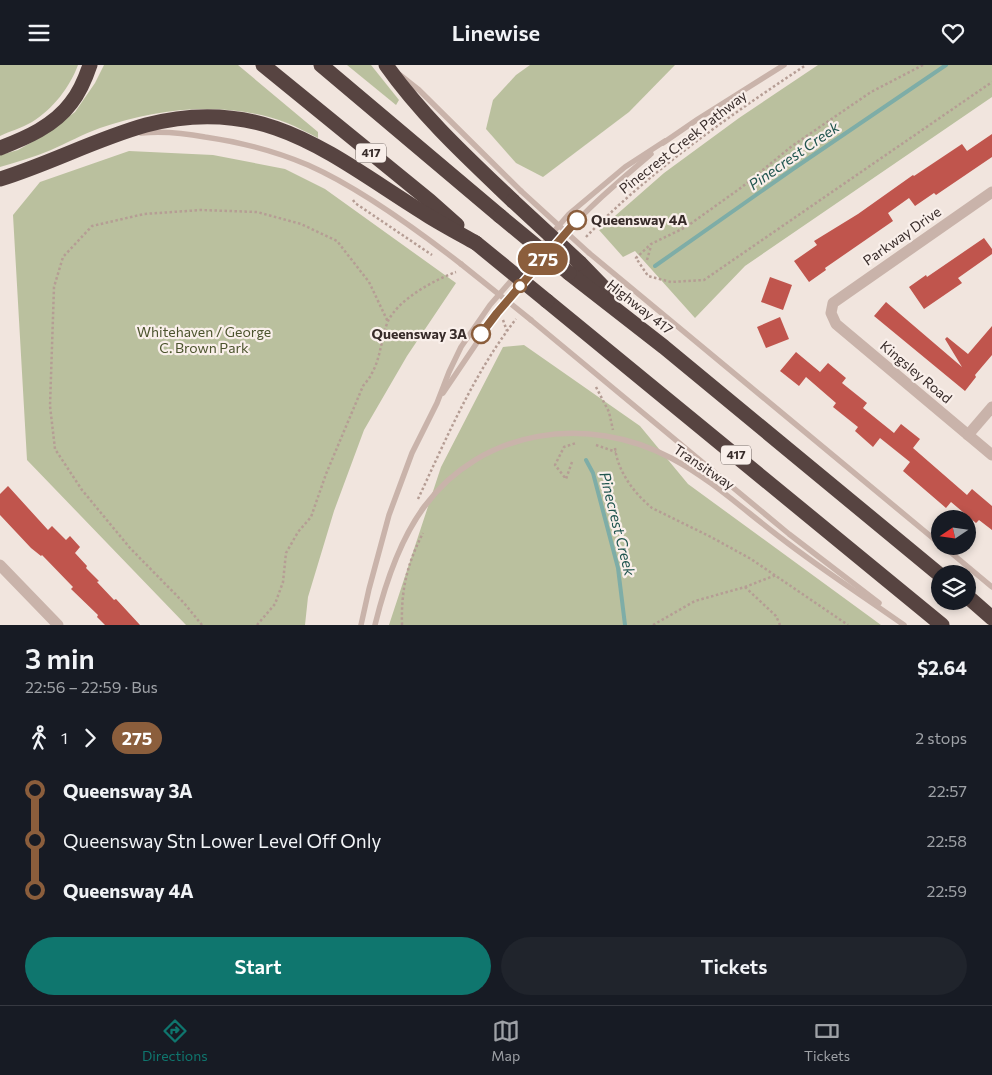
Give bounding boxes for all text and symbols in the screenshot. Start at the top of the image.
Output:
icon: menu [25,19,53,47]
text: Linewise [452,19,540,46]
icon: heart [939,19,967,47]
street label: Pinecrest Creek Pathway [615,86,750,197]
water label: Pinecrest Creek [745,117,843,193]
road number: 417 [356,143,386,163]
street label: Parkway Drive [859,202,944,269]
marker: Queensway 4A [567,210,587,230]
place label: Queensway 4A [591,211,687,228]
line badge: 275 [514,243,572,275]
text: 275 [528,248,558,270]
street label: Highway 417 [604,276,677,338]
unlabelled marker [513,279,527,293]
park label: Whitehaven / George C. Brown Park [137,323,271,356]
marker: Queensway 3A [471,324,491,344]
place label: Queensway 3A [372,325,467,342]
street label: Kingsley Road [877,337,956,407]
street label: Transitway [671,440,738,493]
road number: 417 [721,445,751,465]
water label: Pinecrest Creek [596,470,640,578]
north arrow [931,510,976,555]
map controls [931,510,976,610]
button: layers [931,565,976,610]
text: 3 min [25,641,95,675]
text: $2.64 [917,656,967,679]
text: 22:56 – 22:59 · Bus [25,677,158,696]
icon: walk [25,724,53,752]
icon: forward [76,724,104,752]
text: 275 [122,727,152,749]
text: 1 [61,728,68,747]
text: 2 stops [915,728,967,747]
text: Queensway 3A [63,779,193,802]
text: 22:57 [928,781,967,800]
text: Queensway Stn Lower Level Off Only [63,829,381,852]
text: 22:58 [927,831,967,850]
text: Queensway 4A [63,879,194,902]
text: 22:59 [927,881,967,900]
button: Start [25,937,491,995]
button: Tickets [501,937,967,995]
tab: Directions [142,1017,208,1064]
tab: Map [491,1017,520,1064]
tab: Tickets [804,1017,850,1064]

